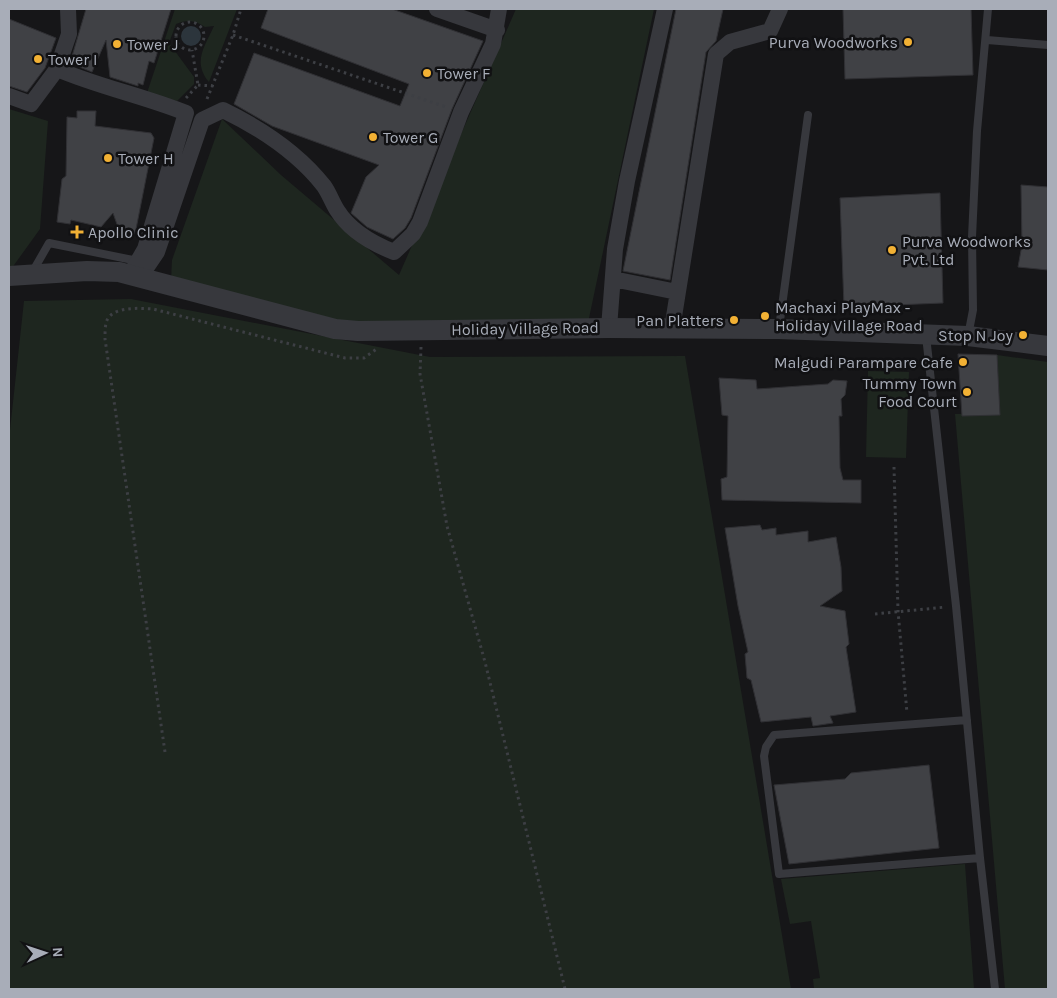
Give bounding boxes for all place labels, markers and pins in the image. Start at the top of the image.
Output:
place label: Purva Woodworks [769,33,898,52]
place label: Tower J [127,35,178,54]
marker: Purva Woodworks [902,36,914,48]
marker: Tower J [111,38,123,50]
place label: Tower I [48,50,97,69]
marker: Tower I [32,53,44,65]
place label: Tower F [437,64,490,83]
marker: Tower F [421,67,433,79]
place label: Tower G [383,128,438,147]
marker: Tower G [367,131,379,143]
place label: Tower H [118,149,174,168]
marker: Tower H [102,152,114,164]
place label: Apollo Clinic [88,223,179,242]
marker: Apollo Clinic [70,225,84,239]
place label: Purva Woodworks Pvt. Ltd [902,232,1031,269]
marker: Purva Woodworks Pvt. Ltd [886,244,898,256]
place label: Machaxi PlayMax - Holiday Village Road [775,298,923,335]
marker: Machaxi PlayMax - Holiday Village Road [759,310,771,322]
place label: Pan Platters [636,311,724,330]
marker: Pan Platters [728,314,740,326]
place label: Stop N Joy [938,326,1014,345]
marker: Stop N Joy [1017,329,1029,341]
place label: Malgudi Parampare Cafe [774,353,953,372]
marker: Malgudi Parampare Cafe [957,356,969,368]
place label: Tummy Town Food Court [862,374,957,411]
marker: Tummy Town Food Court [961,386,973,398]

